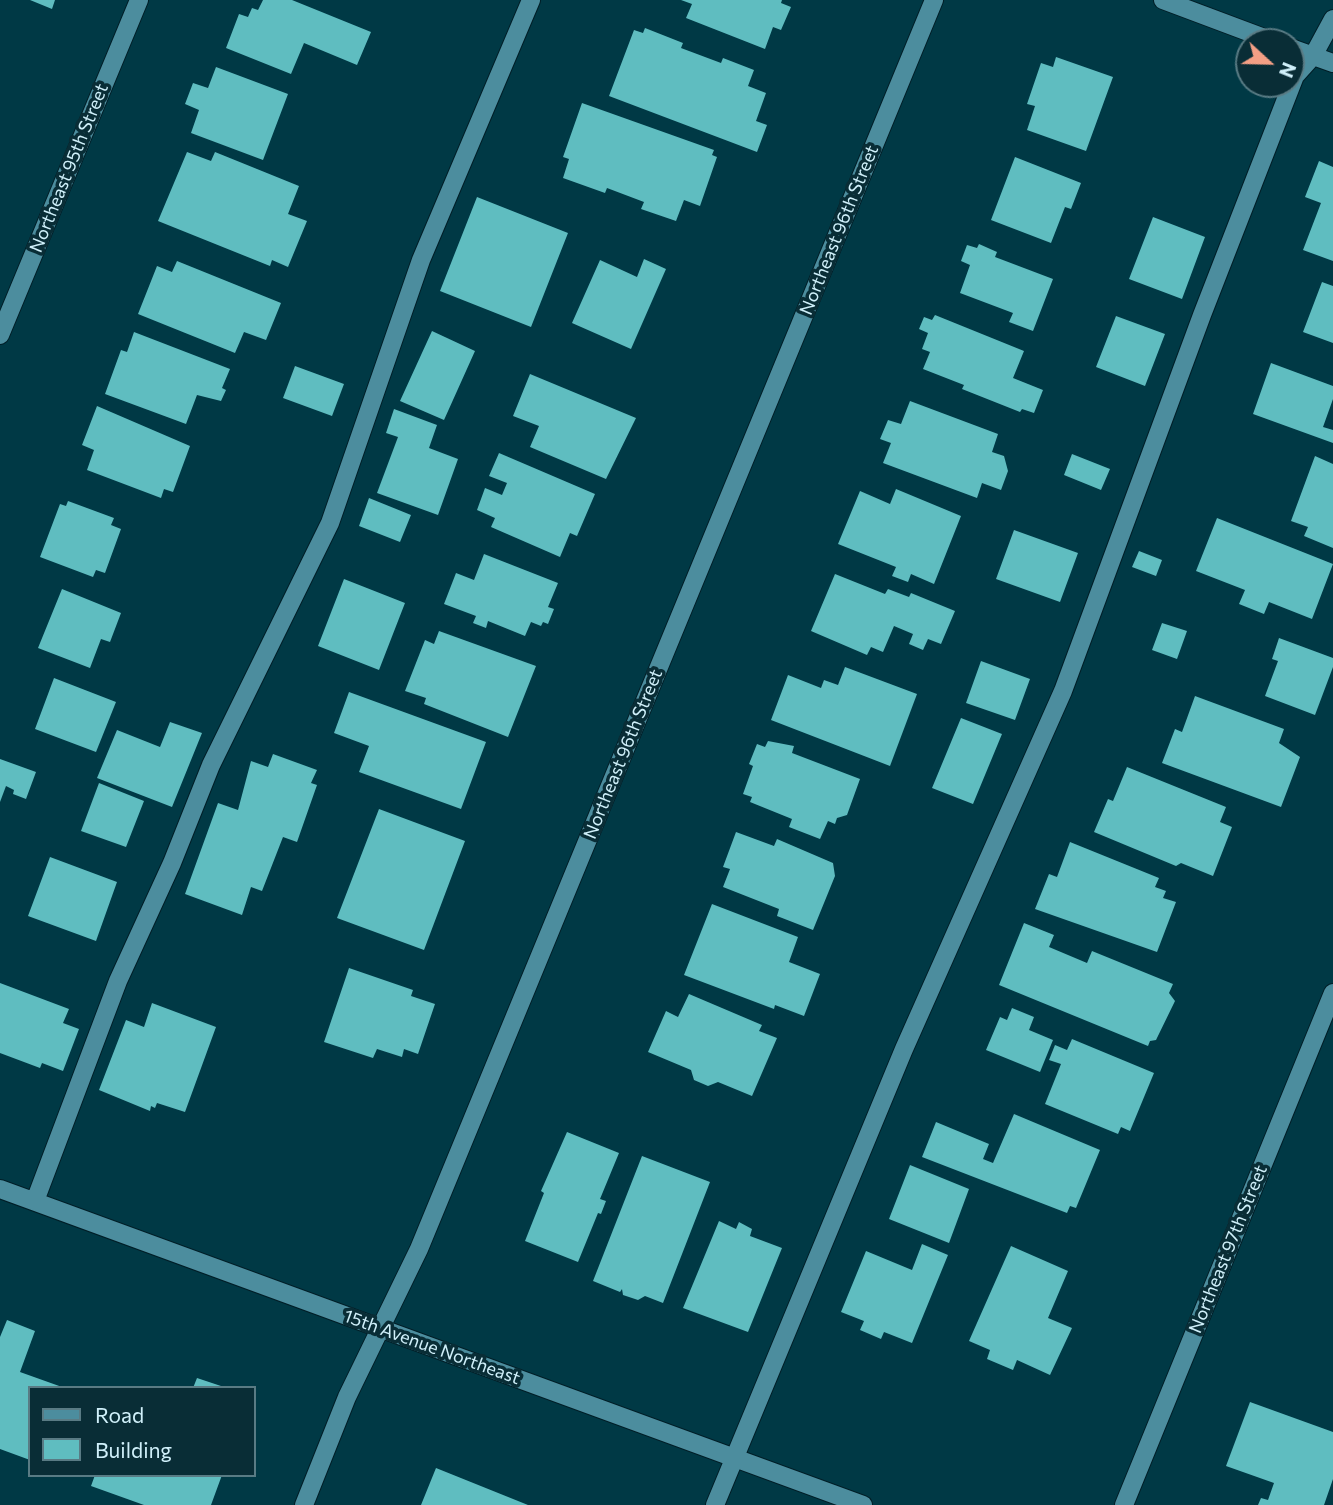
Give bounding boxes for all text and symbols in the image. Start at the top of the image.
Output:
north arrow [1235,28,1305,98]
text: N [1275,59,1301,81]
street label: Northeast 95th Street [25,80,113,256]
street label: Northeast 96th Street [795,142,883,318]
street label: Northeast 96th Street [579,666,667,842]
street label: Northeast 97th Street [1184,1162,1272,1336]
street label: 15th Avenue Northeast [341,1305,523,1389]
legend [28,1386,256,1477]
text: Road [95,1402,144,1427]
text: Building [95,1437,172,1462]

